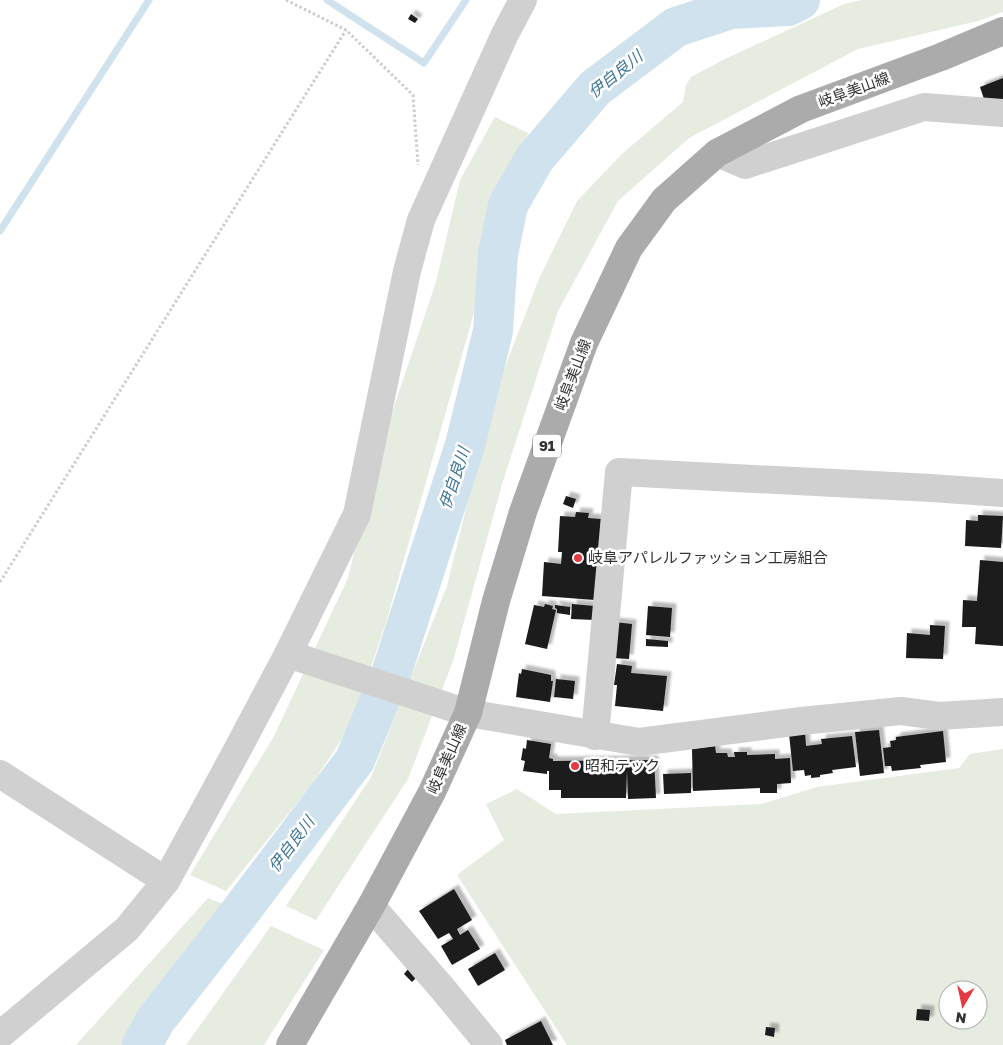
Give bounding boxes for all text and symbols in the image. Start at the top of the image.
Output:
water label: 伊自良川 [584,45,648,102]
street label: 岐阜美山線 [815,68,892,110]
street label: 岐阜美山線 [550,336,594,413]
road number: 91 [533,434,561,458]
water label: 伊自良川 [435,443,474,512]
place label: 岐阜アパレルファッション工房組合 [588,548,828,566]
marker: 岐阜アパレルファッション工房組合 [572,552,584,564]
street label: 岐阜美山線 [423,721,470,797]
place label: 昭和テック [585,756,660,774]
marker: 昭和テック [569,760,581,772]
water label: 伊自良川 [264,811,319,876]
north arrow [938,980,988,1030]
text: N [954,1009,967,1028]

